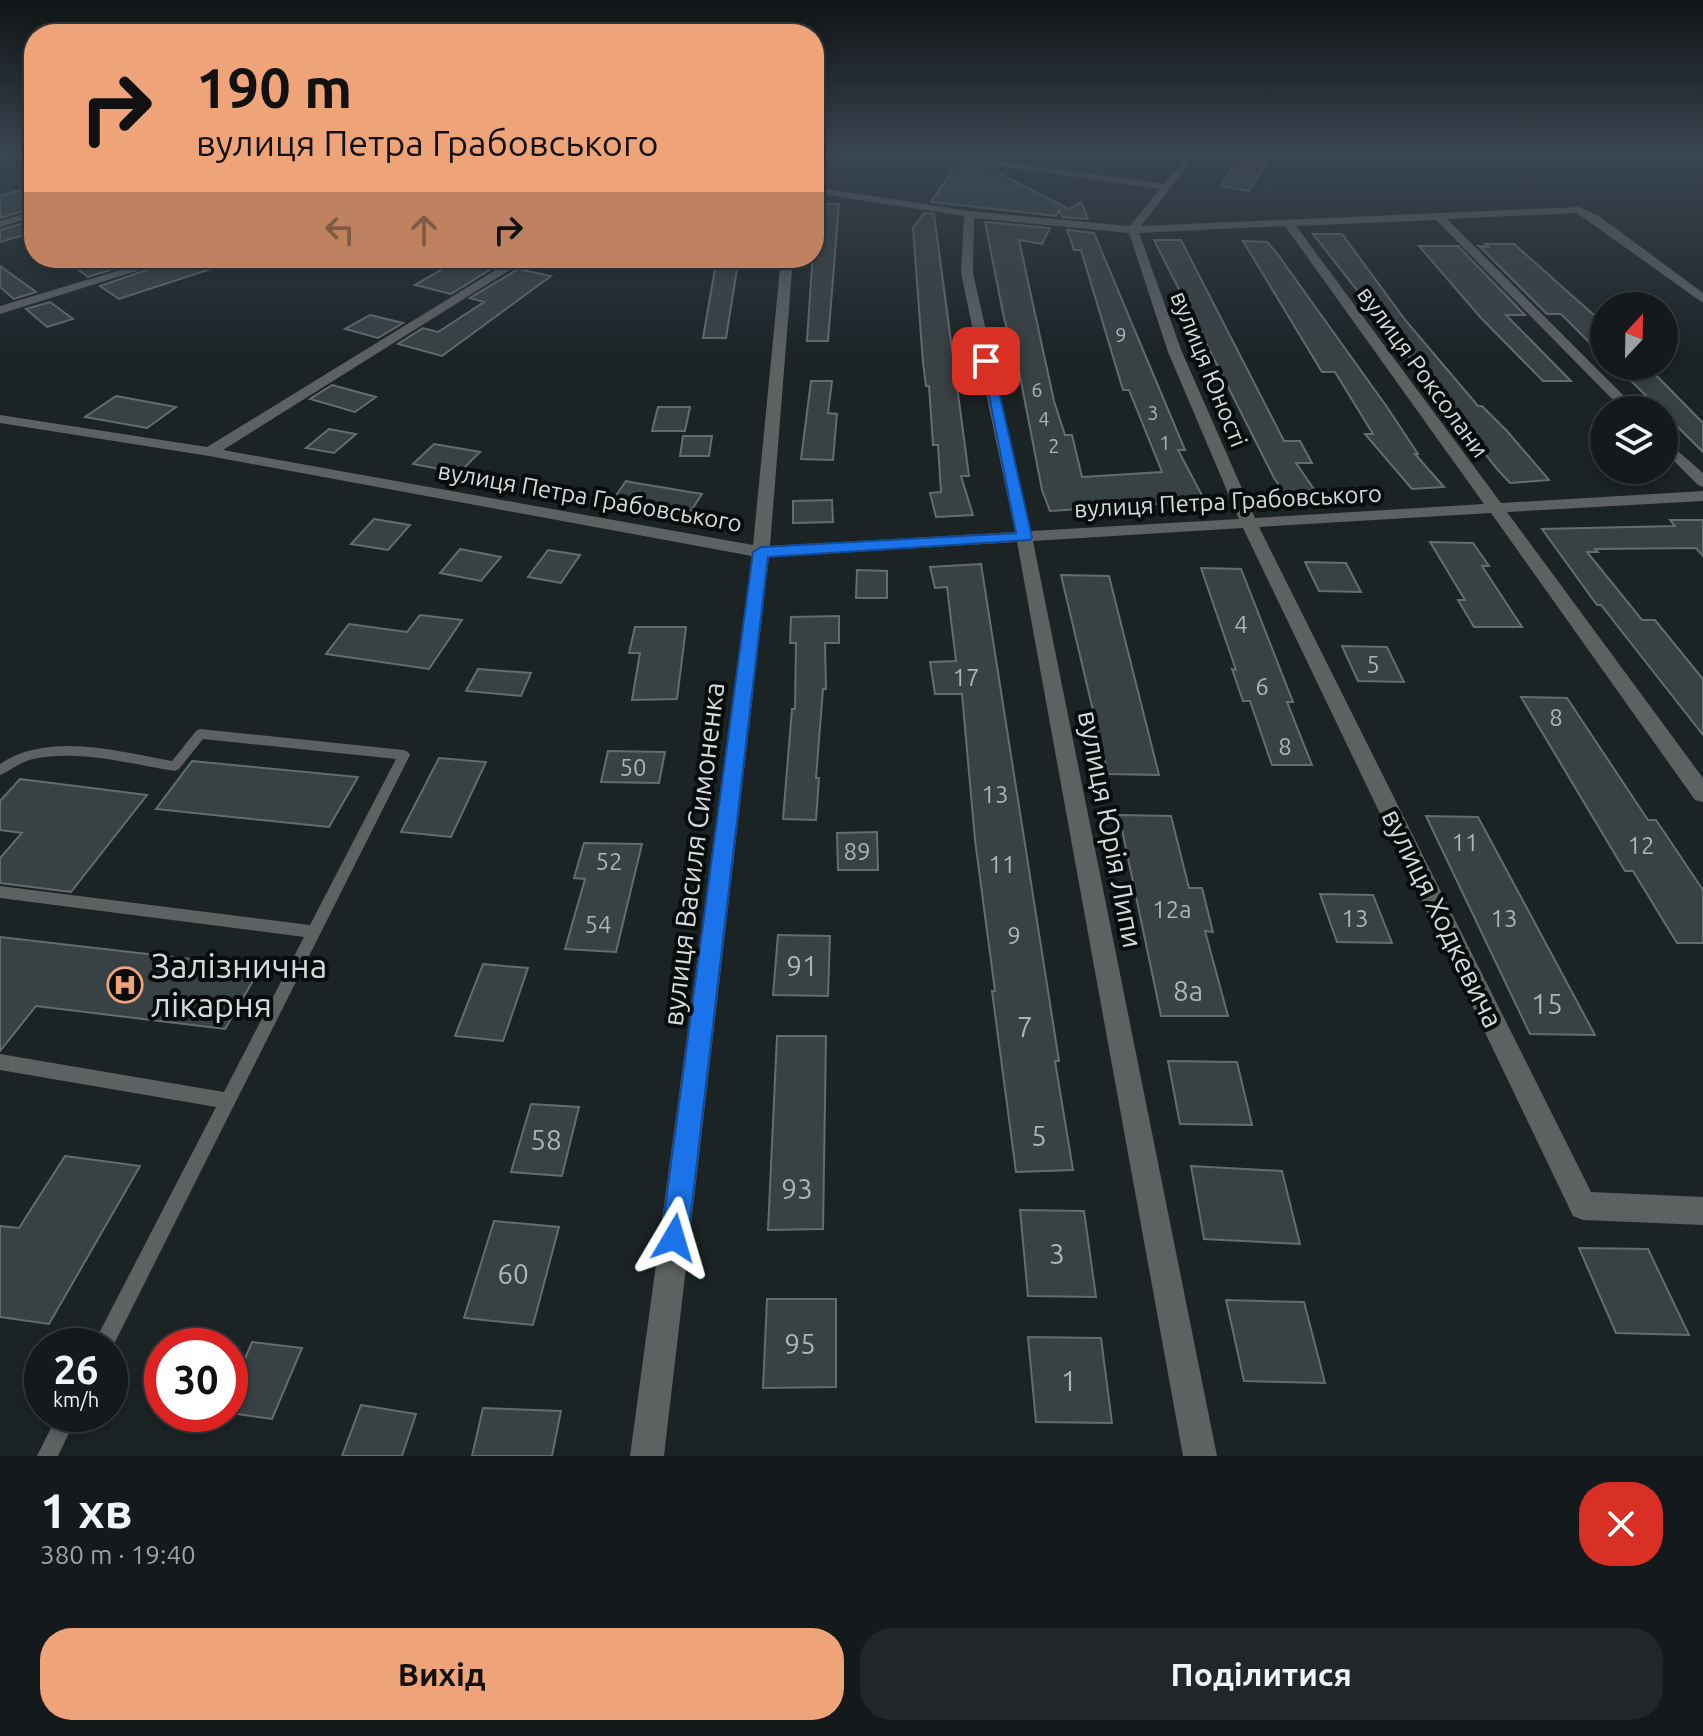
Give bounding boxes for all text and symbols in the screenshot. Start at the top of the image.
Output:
icon: right [64,56,168,160]
text: 190 m [196,56,352,119]
text: вулиця Петра Грабовського [196,122,658,163]
icon: left [318,208,362,252]
icon: ahead [402,208,446,252]
icon: right [486,208,530,252]
street label: вулиця Роксолани [1352,281,1494,463]
street label: вулиця Юності [1165,287,1253,451]
north arrow [1590,292,1678,380]
map controls [1590,292,1678,484]
house number: 9 [1115,323,1127,346]
pin [952,327,1020,395]
icon: arrive [964,339,1008,383]
house number: 6 [1031,378,1043,401]
button: layers [1590,396,1678,484]
house number: 3 [1147,401,1159,424]
house number: 4 [1038,407,1050,430]
house number: 1 [1159,431,1171,454]
house number: 2 [1048,434,1060,457]
street label: вулиця Петра Грабовського [436,457,744,537]
street label: вулиця Петра Грабовського [1073,479,1383,523]
house number: 4 [1234,611,1248,638]
house number: 5 [1366,651,1380,678]
house number: 17 [952,664,980,691]
house number: 6 [1255,673,1269,700]
street label: вулиця Василя Симоненка [657,680,729,1028]
house number: 8 [1549,704,1563,731]
street label: вулиця Юрія Липи [1073,708,1149,950]
house number: 8 [1278,733,1292,760]
house number: 50 [619,754,647,781]
house number: 13 [981,781,1009,808]
street label: вулиця Ходкевича [1377,804,1509,1032]
house number: 11 [1451,829,1479,856]
house number: 12 [1627,832,1655,859]
house number: 89 [843,838,871,865]
house number: 52 [595,848,623,875]
house number: 11 [988,851,1016,878]
house number: 12а [1152,896,1192,923]
house number: 13 [1341,905,1369,932]
house number: 13 [1490,905,1518,932]
house number: 54 [584,911,612,938]
house number: 9 [1007,922,1021,949]
place label: Залізнична лікарня [151,946,327,1023]
house number: 91 [786,950,818,981]
hospital icon: Залізнична лікарня [106,966,144,1004]
house number: 8а [1173,975,1203,1006]
house number: 15 [1531,988,1563,1019]
house number: 7 [1017,1011,1033,1042]
house number: 5 [1031,1120,1047,1151]
house number: 58 [530,1124,562,1155]
house number: 93 [781,1173,813,1204]
position arrow [632,1196,716,1280]
house number: 3 [1049,1238,1065,1269]
house number: 60 [497,1258,529,1289]
speed limit sign: 30 [144,1328,248,1432]
house number: 95 [784,1328,816,1359]
text: 26 [53,1347,99,1392]
house number: 1 [1061,1365,1077,1396]
text: km/h [53,1388,99,1411]
button: close [1579,1482,1663,1566]
text: 1 хв [40,1483,133,1537]
text: 380 m · 19:40 [40,1540,196,1569]
button: Вихід [40,1628,844,1720]
button: Поділитися [860,1628,1663,1720]

